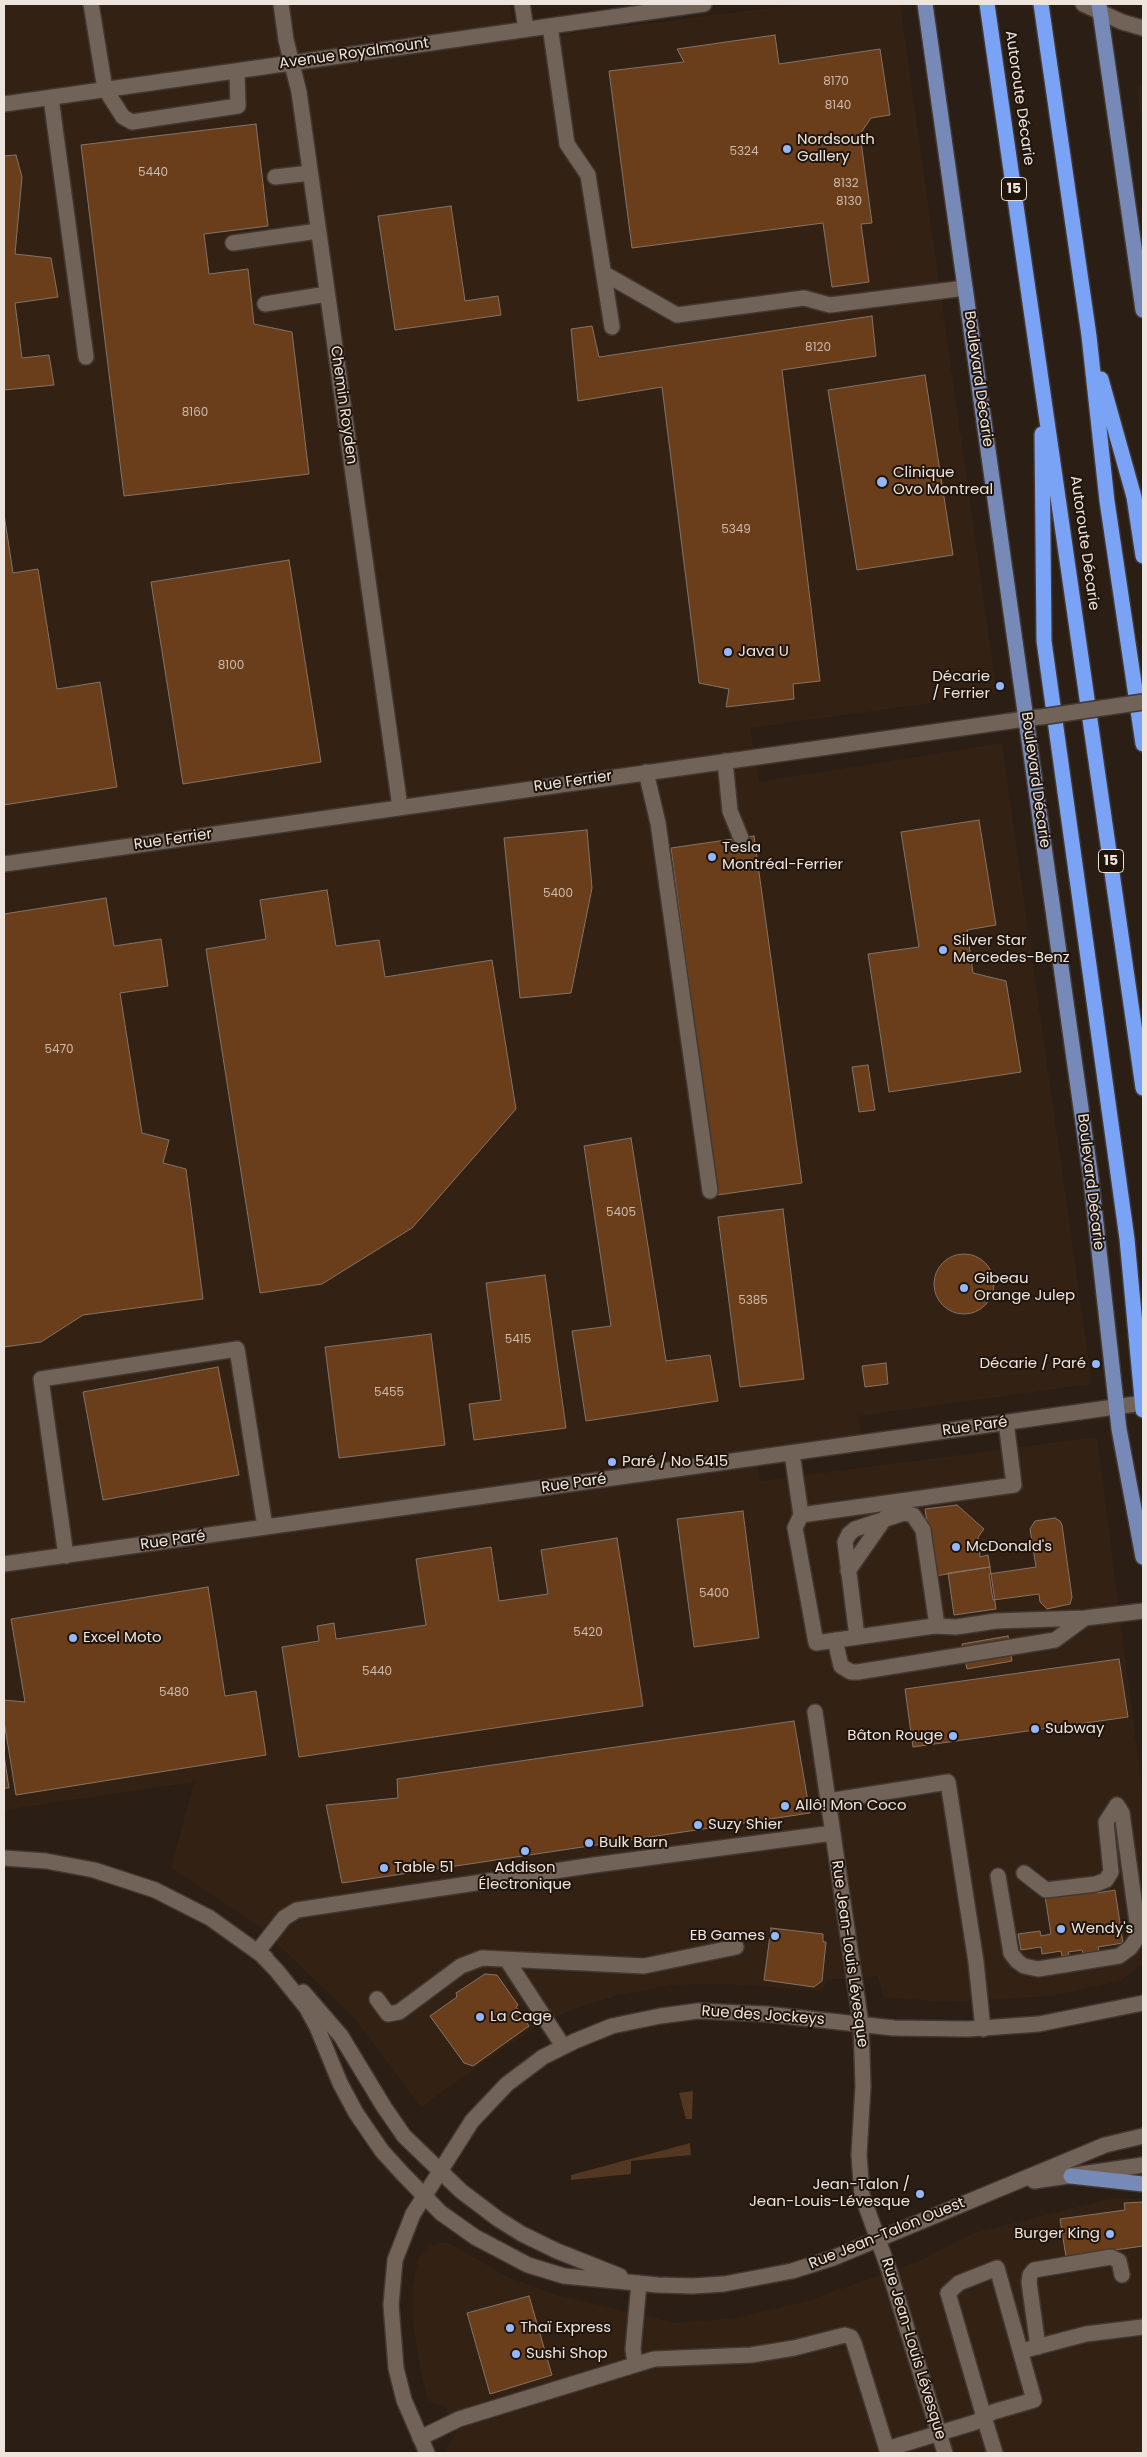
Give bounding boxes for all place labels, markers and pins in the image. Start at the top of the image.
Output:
place label: Nordsouth Gallery [797,131,875,166]
marker: Nordsouth Gallery [781,143,793,155]
place label: Clinique Ovo Montreal [893,464,993,499]
marker: Clinique Ovo Montreal [875,475,889,489]
place label: Java U [738,643,789,661]
marker: Java U [722,646,734,658]
place label: Décarie / Ferrier [932,668,990,703]
marker: Décarie / Ferrier [994,680,1006,692]
place label: Tesla Montréal-Ferrier [722,839,843,874]
marker: Tesla Montréal-Ferrier [706,851,718,863]
place label: Silver Star Mercedes-Benz [953,932,1070,967]
marker: Silver Star Mercedes-Benz [937,944,949,956]
place label: Gibeau Orange Julep [974,1270,1075,1305]
marker: Gibeau Orange Julep [958,1282,970,1294]
place label: Décarie / Paré [979,1355,1086,1373]
marker: Décarie / Paré [1090,1358,1102,1370]
place label: Paré / No 5415 [622,1453,728,1471]
marker: Paré / No 5415 [606,1456,618,1468]
place label: McDonald's [966,1538,1052,1556]
marker: McDonald's [950,1541,962,1553]
place label: Excel Moto [83,1629,162,1647]
marker: Excel Moto [67,1632,79,1644]
place label: Subway [1045,1720,1104,1738]
marker: Subway [1029,1723,1041,1735]
place label: Bâton Rouge [847,1727,943,1745]
marker: Bâton Rouge [947,1730,959,1742]
place label: Allô! Mon Coco [795,1797,907,1815]
marker: Allô! Mon Coco [779,1800,791,1812]
place label: Suzy Shier [708,1816,783,1834]
marker: Suzy Shier [692,1819,704,1831]
place label: Bulk Barn [599,1834,668,1852]
marker: Bulk Barn [583,1837,595,1849]
marker: Addison Électronique [519,1845,531,1857]
place label: Table 51 [394,1859,454,1877]
place label: Addison Électronique [479,1859,571,1894]
marker: Table 51 [378,1862,390,1874]
place label: Wendy's [1071,1920,1133,1938]
marker: Wendy's [1055,1923,1067,1935]
place label: EB Games [690,1927,765,1945]
marker: EB Games [769,1930,781,1942]
place label: La Cage [490,2008,552,2026]
marker: La Cage [474,2011,486,2023]
place label: Jean-Talon / Jean-Louis-Lévesque [749,2176,910,2211]
marker: Jean-Talon / Jean-Louis-Lévesque [914,2188,926,2200]
place label: Burger King [1014,2225,1100,2243]
marker: Burger King [1104,2228,1116,2240]
place label: Thaï Express [520,2319,611,2337]
marker: Thaï Express [504,2322,516,2334]
place label: Sushi Shop [526,2345,608,2363]
marker: Sushi Shop [510,2348,522,2360]

